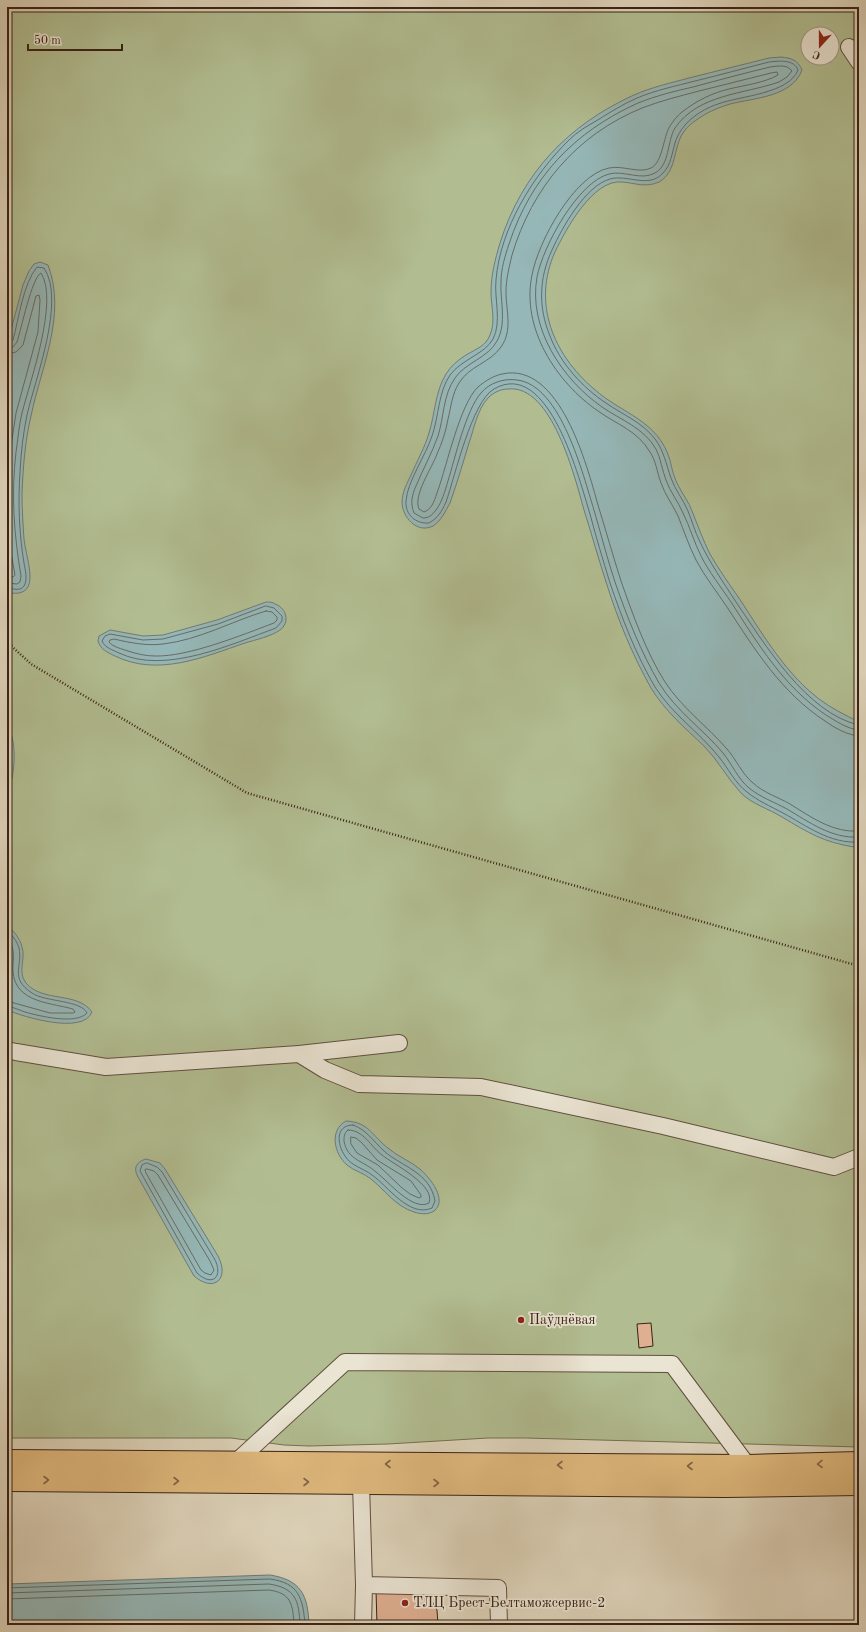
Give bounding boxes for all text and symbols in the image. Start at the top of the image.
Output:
scale bar [28,26,122,52]
north arrow [800,26,840,66]
text: 50 m [34,34,61,47]
text: С [812,47,822,60]
place label: Паўднёвая [529,1313,596,1327]
marker: Паўднёвая [516,1315,526,1325]
one-way arrow [385,1460,391,1468]
one-way arrow [817,1460,823,1468]
one-way arrow [557,1461,563,1469]
one-way arrow [687,1462,693,1470]
one-way arrow [43,1476,49,1484]
one-way arrow [173,1477,179,1485]
one-way arrow [303,1478,309,1486]
one-way arrow [433,1479,439,1487]
place label: ТЛЦ Брест-Белтаможсервис-2 [413,1596,605,1610]
marker: ТЛЦ Брест-Белтаможсервис-2 [400,1598,410,1608]

